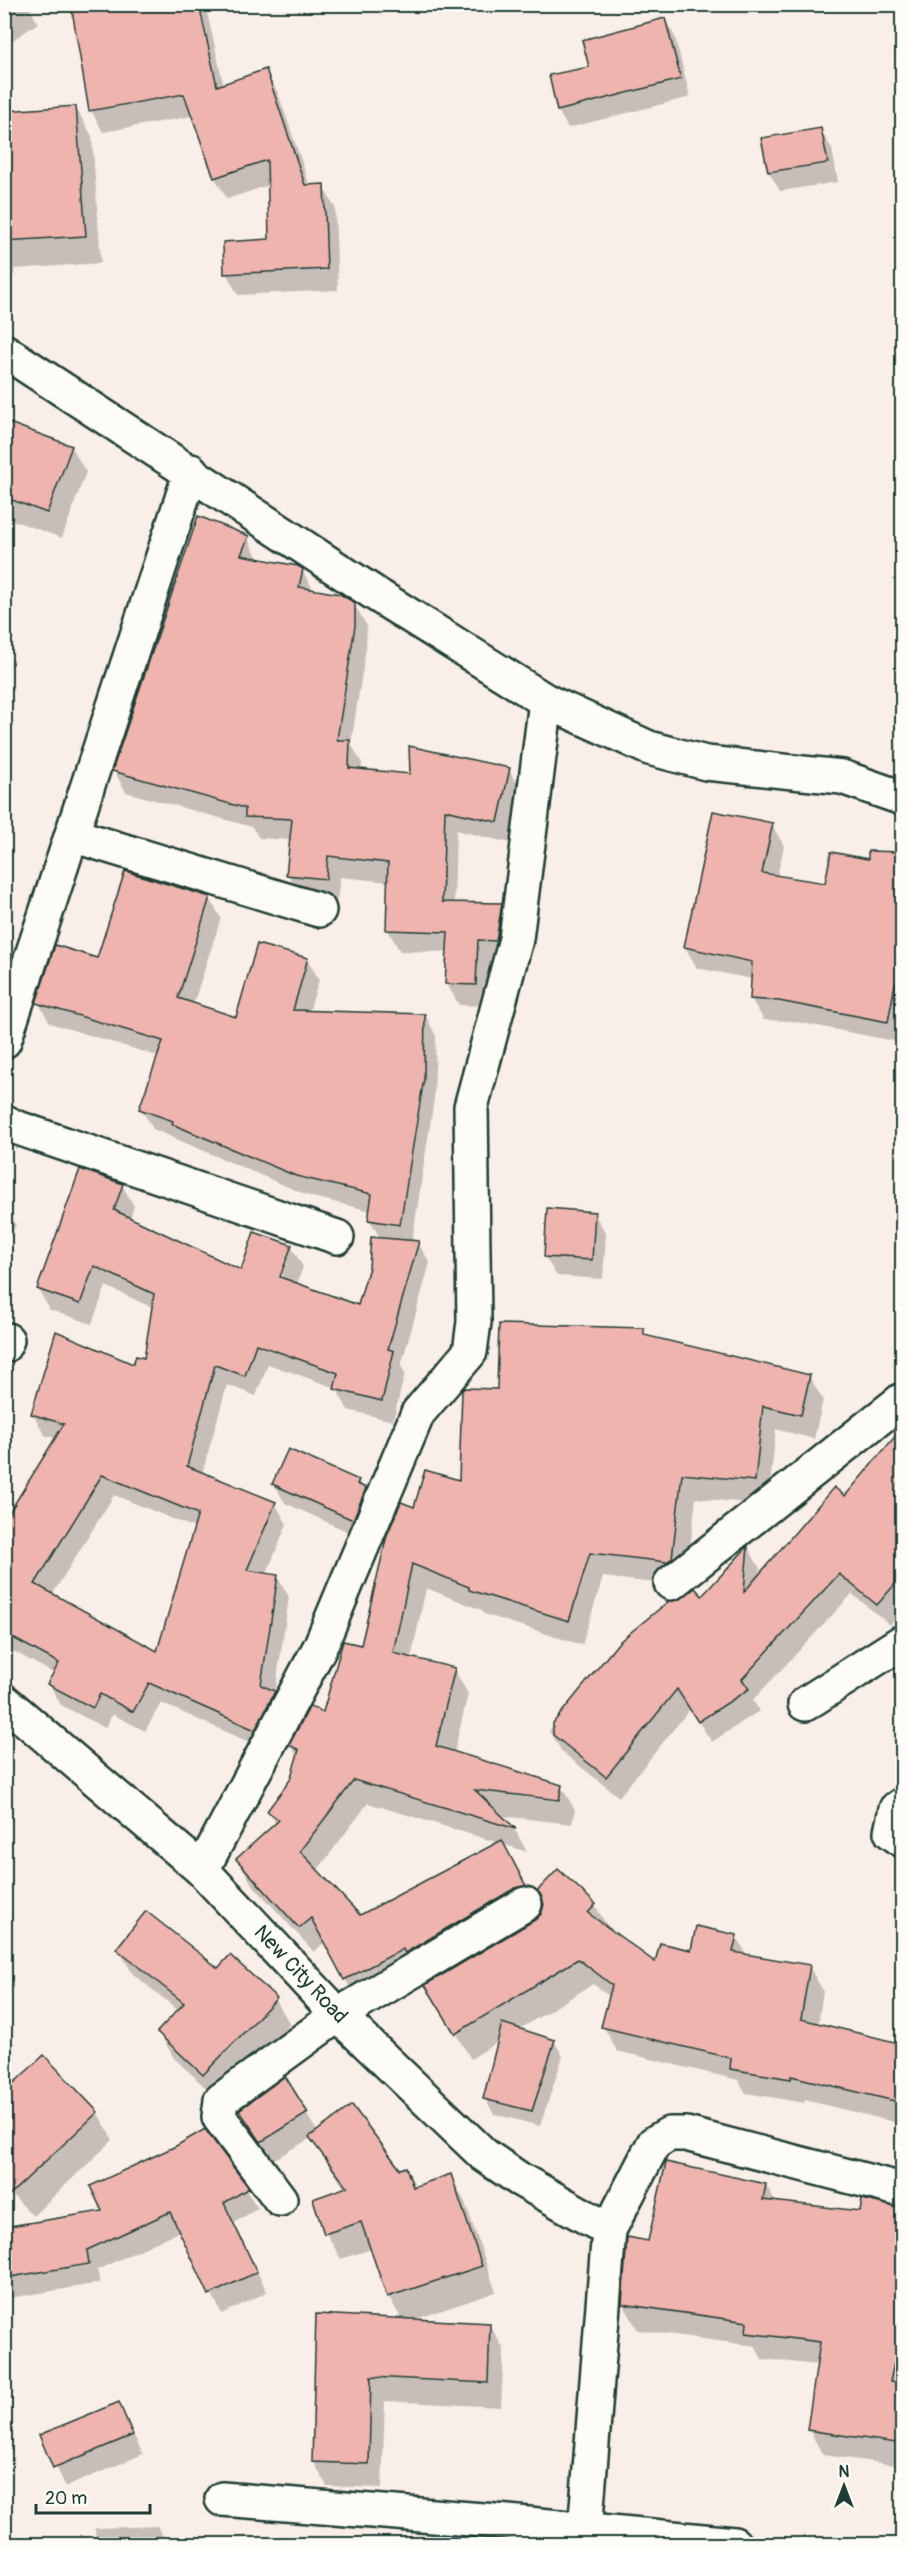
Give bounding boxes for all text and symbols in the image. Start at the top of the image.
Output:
street label: New City Road [248,1919,353,2029]
north arrow [814,2456,874,2516]
text: N [839,2462,850,2482]
scale bar [36,2477,150,2515]
text: 20 m [45,2487,87,2510]

